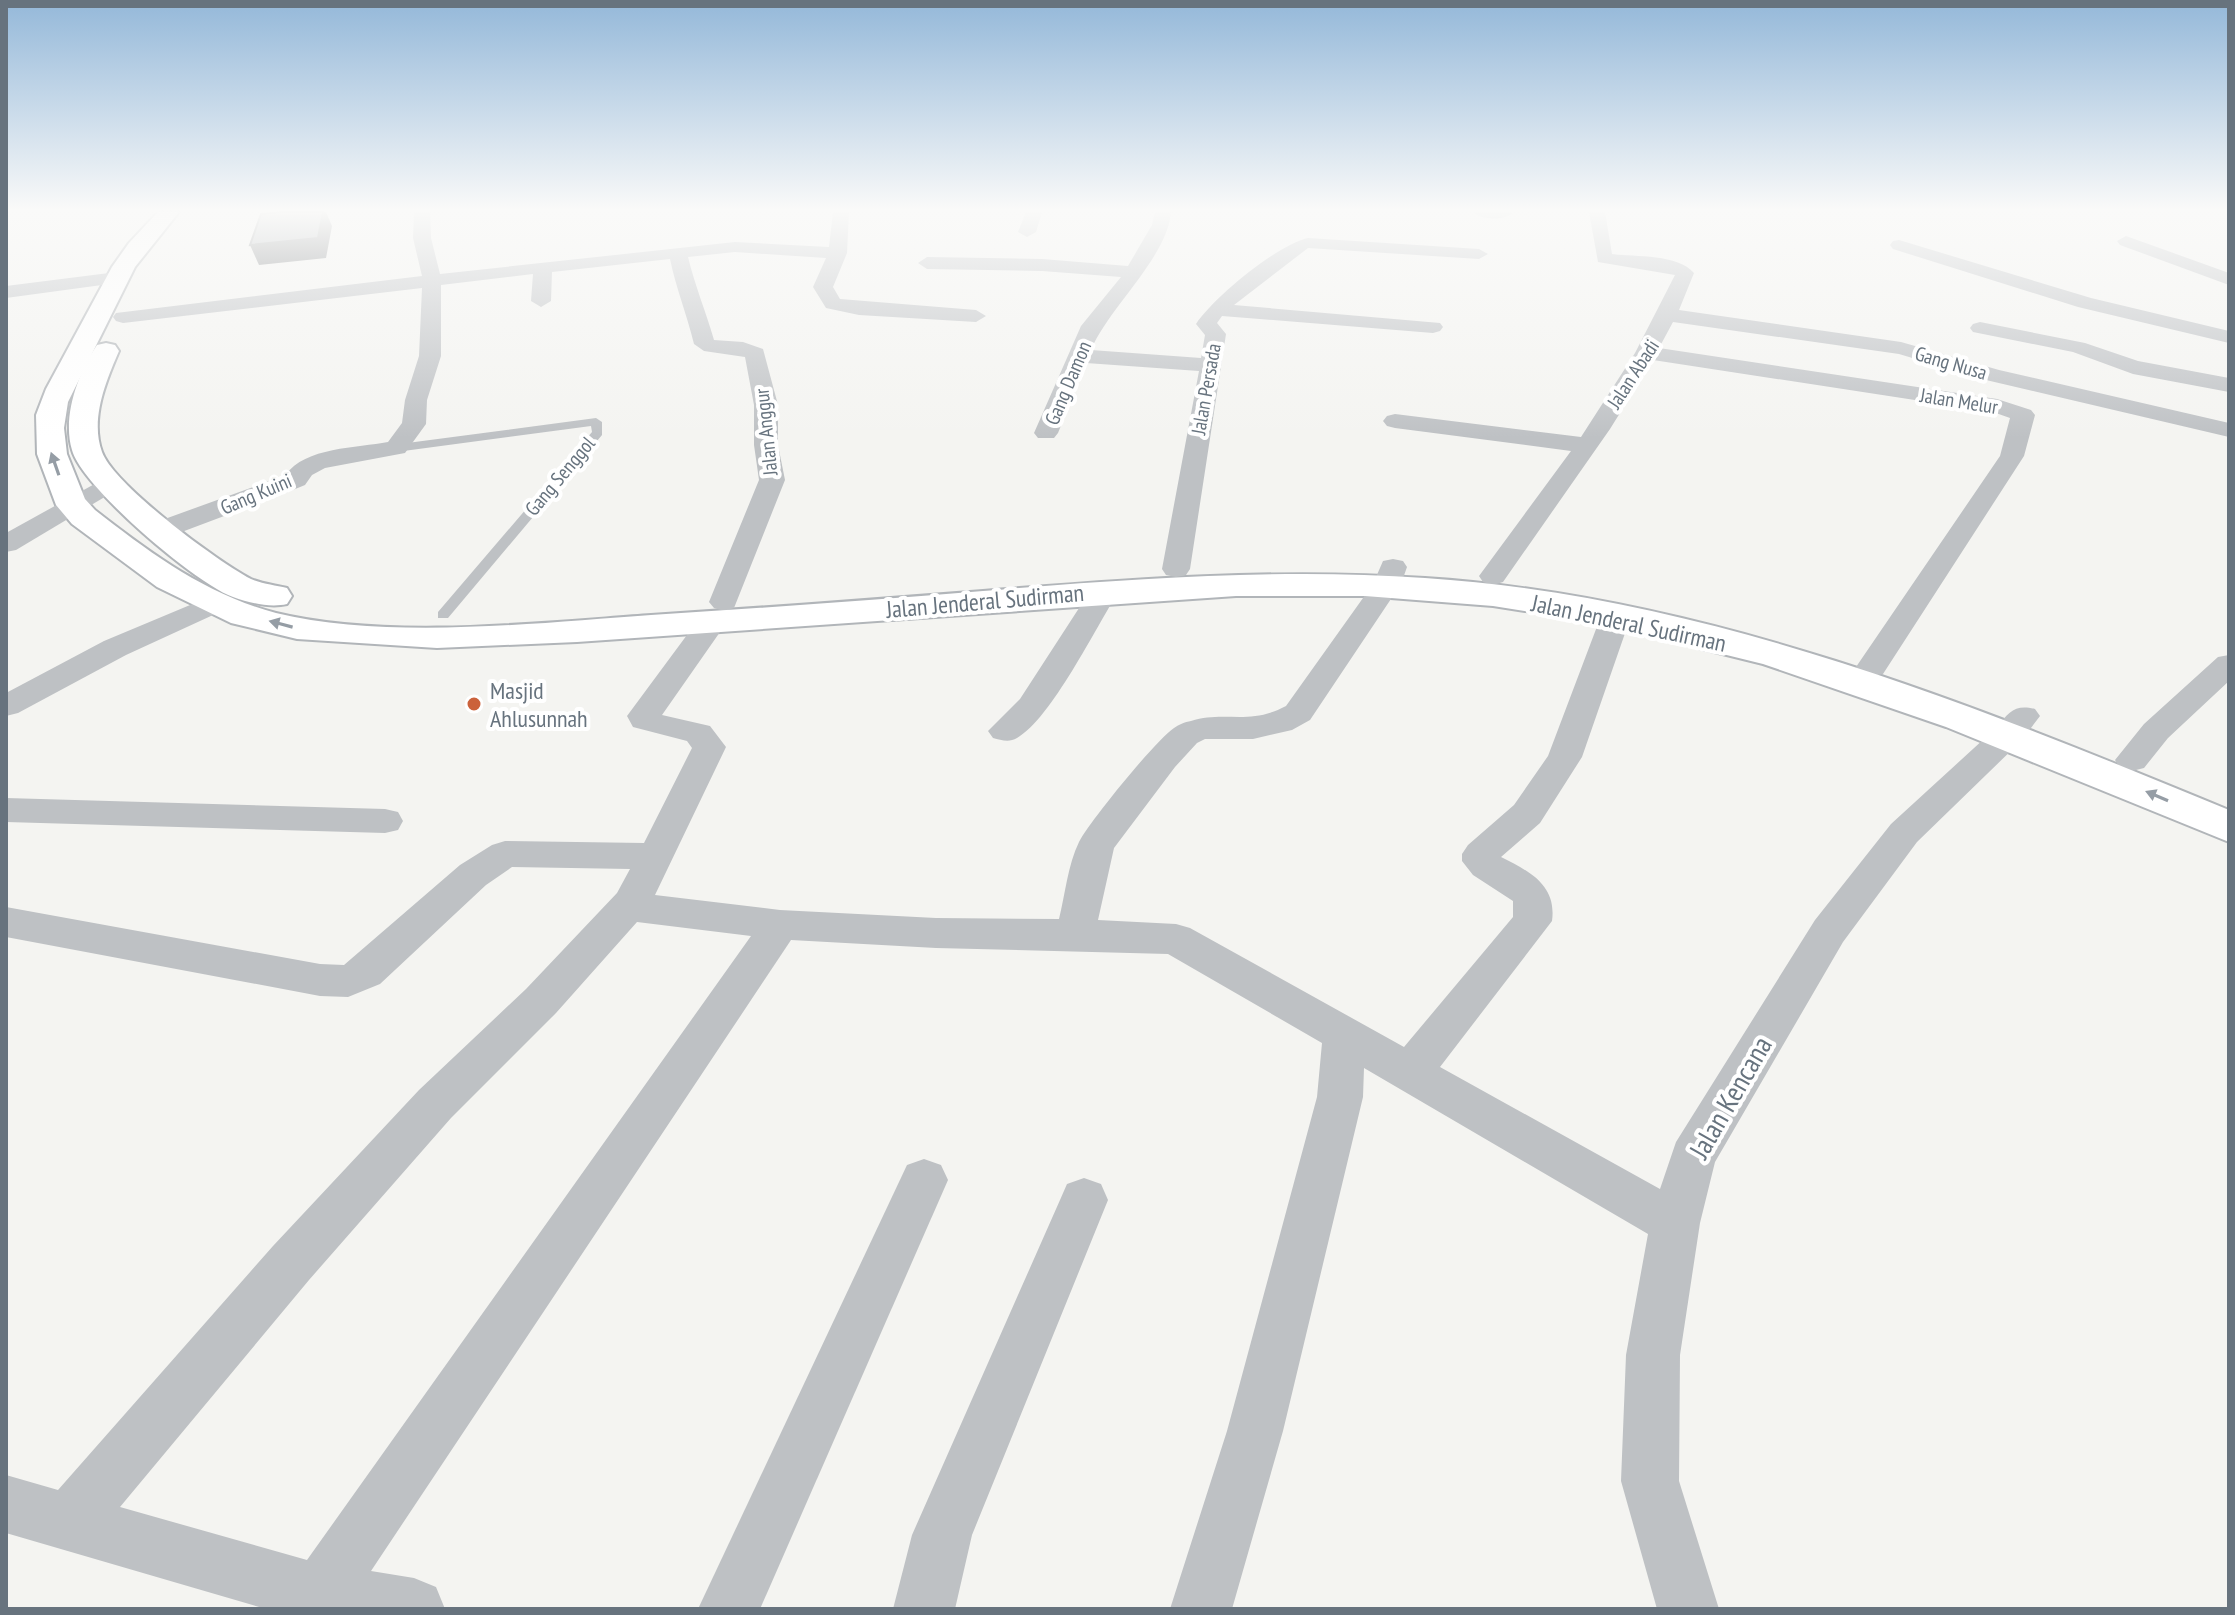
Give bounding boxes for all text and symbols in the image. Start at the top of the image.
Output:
street label: Jalan Abadi [1601,335,1665,414]
street label: Gang Damon [1039,337,1097,429]
street label: Gang Nusa [1912,340,1990,386]
street label: Jalan Persada [1185,341,1227,438]
street label: Jalan Melur [1917,382,2000,420]
street label: Jalan Anggur [748,387,784,478]
street label: Gang Senggol [519,431,601,521]
one-way arrow [48,452,60,476]
street label: Gang Kuini [216,467,296,521]
street label: Jalan Jenderal Sudirman [884,577,1085,625]
street label: Jalan Jenderal Sudirman [1528,587,1729,659]
one-way arrow [268,617,293,629]
place label: Masjid Ahlusunnah [490,675,588,734]
marker: Masjid Ahlusunnah [465,695,483,713]
one-way arrow [2145,790,2169,803]
street label: Jalan Kencana [1680,1029,1780,1166]

